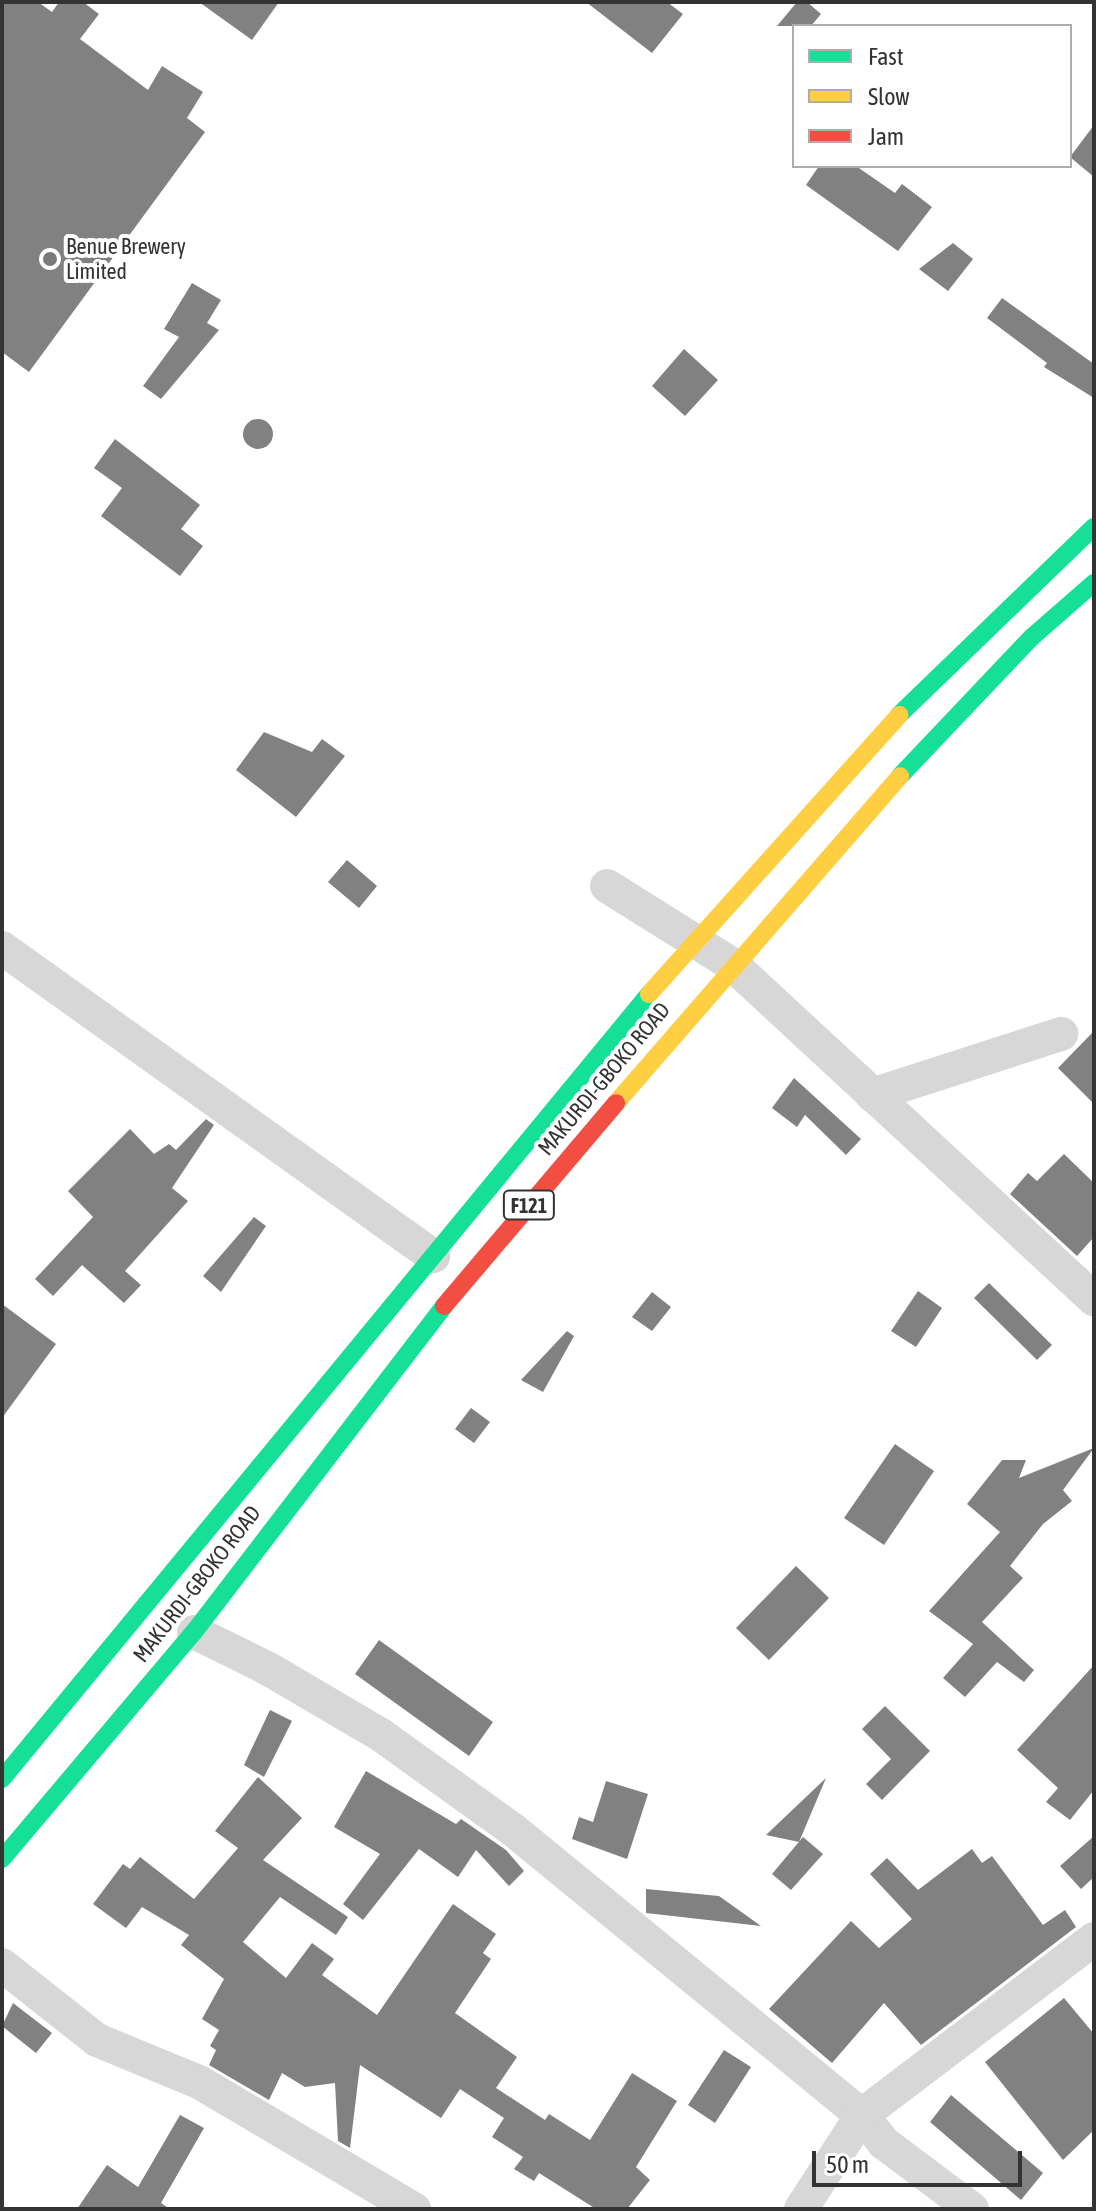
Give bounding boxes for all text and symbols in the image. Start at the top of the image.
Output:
legend [792,24,1072,168]
text: Fast [868,43,904,70]
text: Slow [868,83,910,110]
text: Jam [868,123,904,150]
place label: Benue Brewery Limited [66,233,186,284]
marker: Benue Brewery Limited [41,250,59,268]
street label: MAKURDI-GBOKO ROAD [532,997,676,1161]
road number: F121 [501,1189,557,1221]
street label: MAKURDI-GBOKO ROAD [128,1500,266,1668]
scale bar [816,2135,1026,2185]
text: 50 m [826,2151,869,2178]

